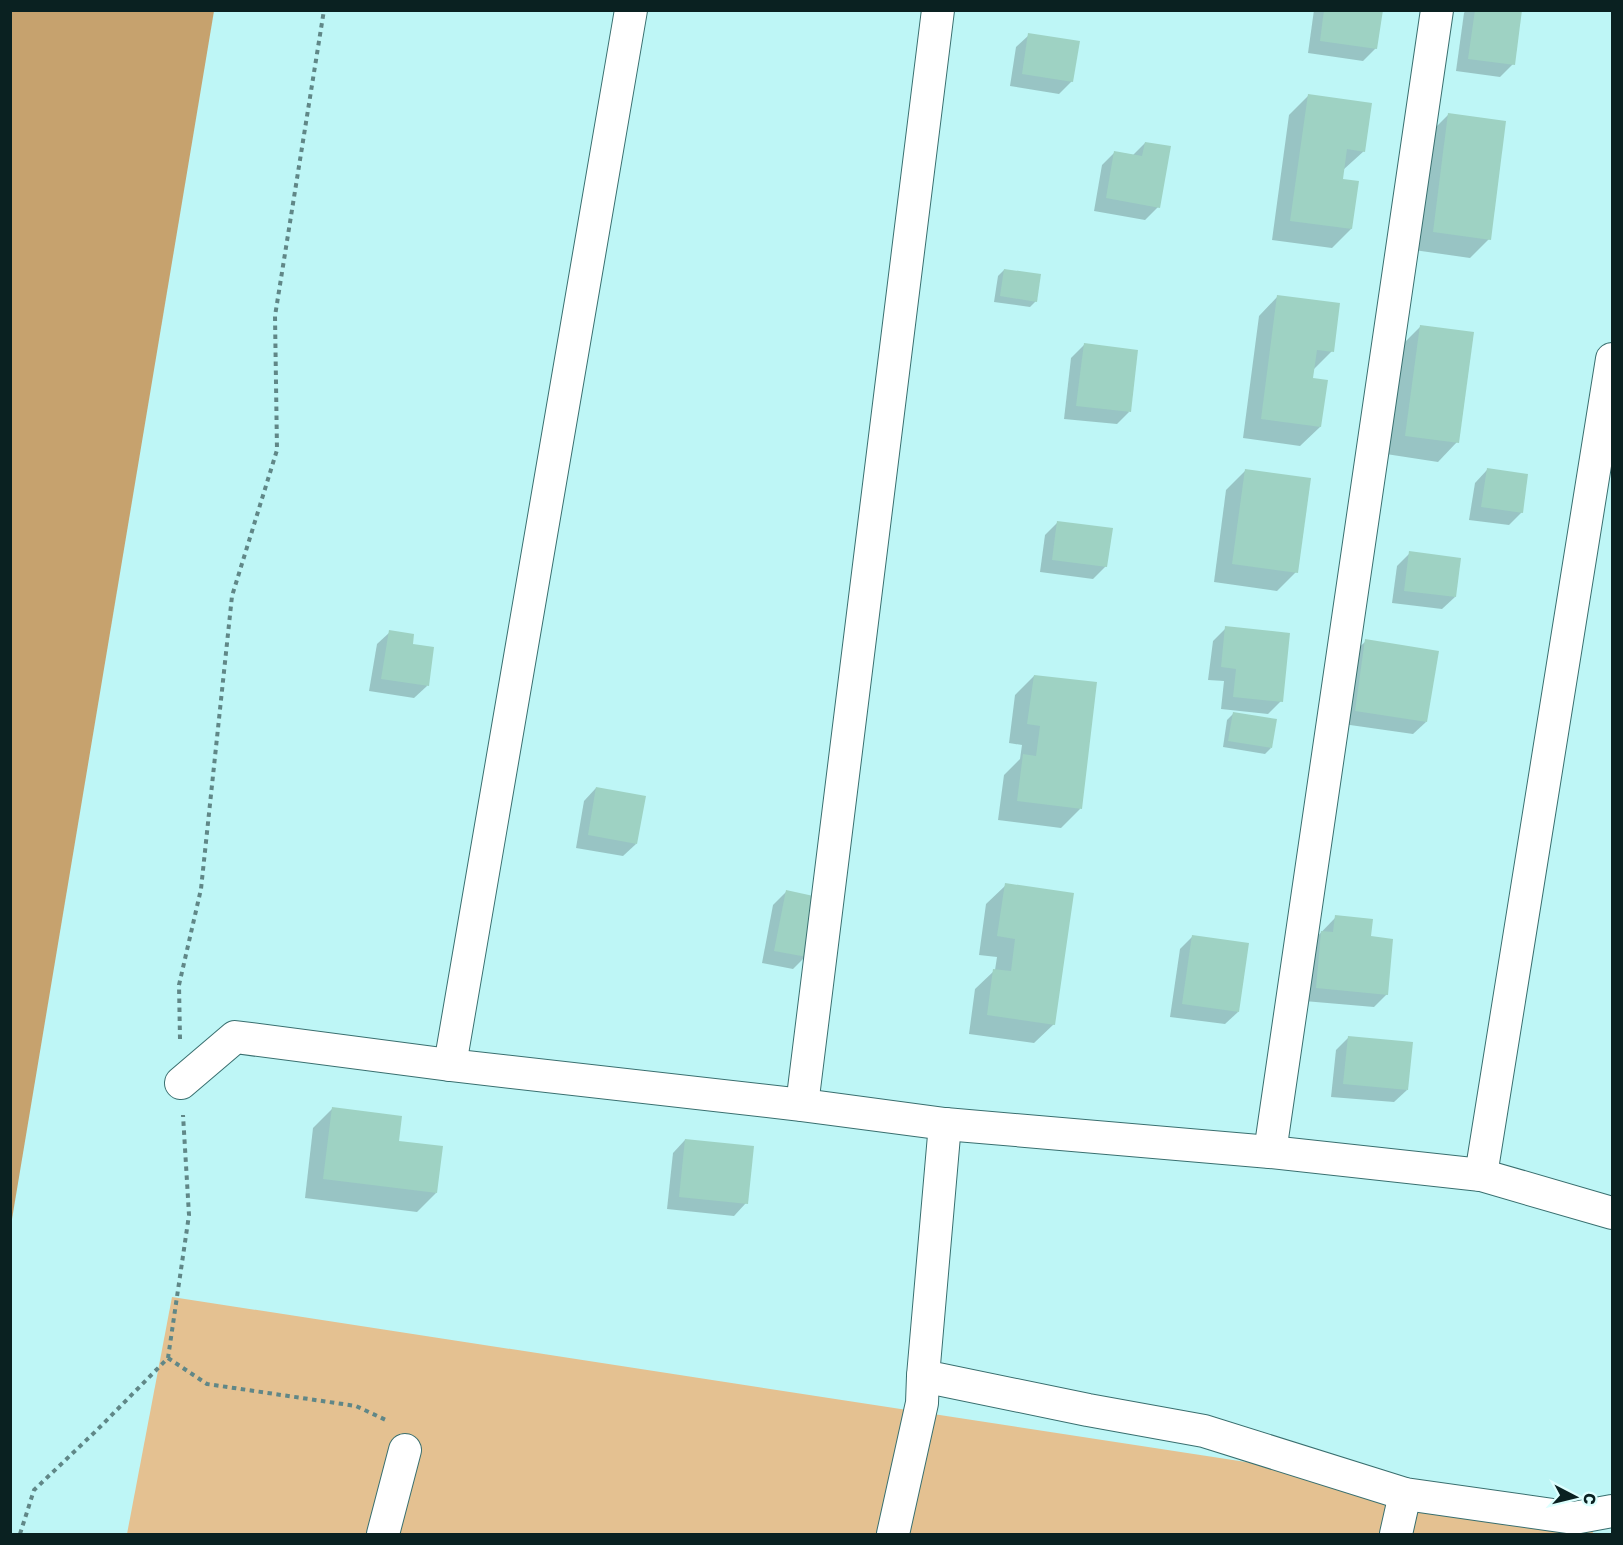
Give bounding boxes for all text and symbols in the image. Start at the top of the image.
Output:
north arrow [1545,1467,1605,1527]
text: С [1579,1492,1601,1506]

